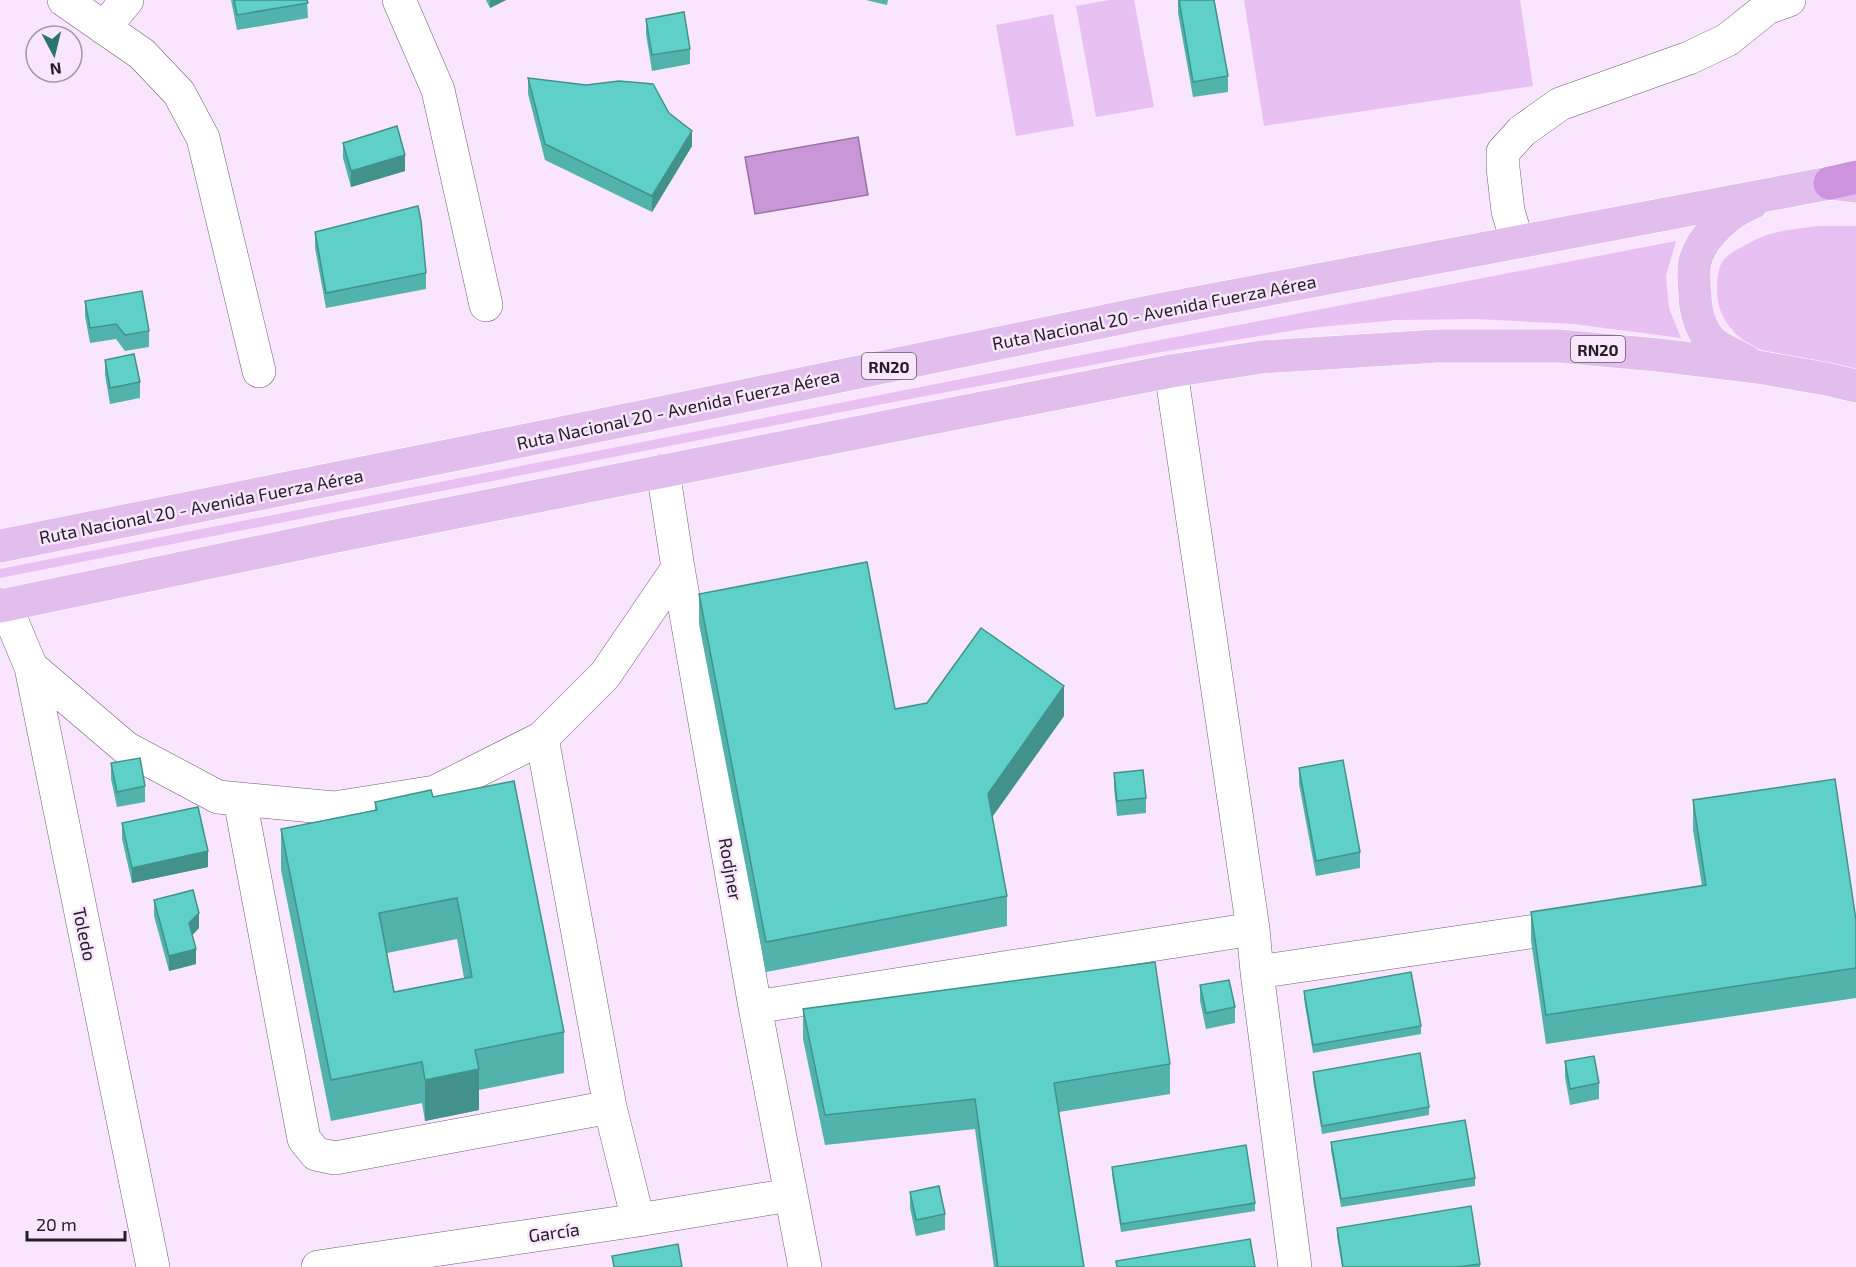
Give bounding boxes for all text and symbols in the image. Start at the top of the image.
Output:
north arrow [24,24,84,84]
text: N [49,59,63,80]
street label: Ruta Nacional 20 - Avenida Fuerza Aérea [990,270,1318,354]
road number: RN20 [1571,336,1625,362]
road number: RN20 [862,353,916,379]
street label: Ruta Nacional 20 - Avenida Fuerza Aérea [514,364,842,454]
street label: Ruta Nacional 20 - Avenida Fuerza Aérea [37,464,365,548]
street label: Rodjner [715,836,747,902]
street label: Toledo [69,905,101,963]
scale bar [27,1204,124,1242]
text: 20 m [36,1213,77,1235]
street label: García [527,1218,581,1246]

